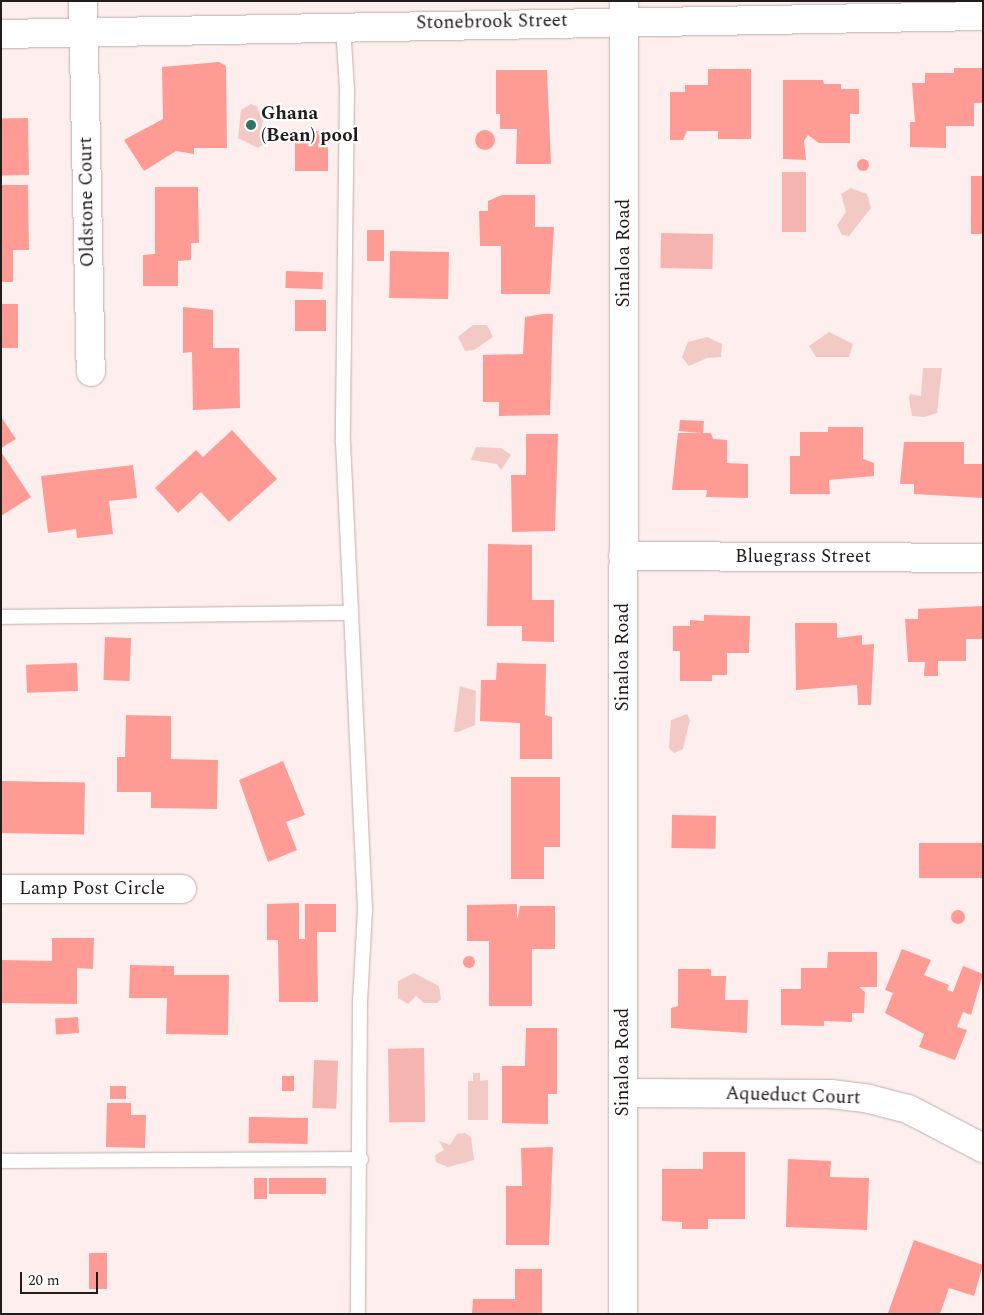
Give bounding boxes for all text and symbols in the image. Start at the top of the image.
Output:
street label: Stonebrook Street [416,9,568,35]
place label: Ghana (Bean) pool [261,103,359,147]
marker: Ghana (Bean) pool [245,119,257,131]
street label: Oldstone Court [74,137,100,267]
street label: Sinaloa Road [613,198,635,308]
street label: Bluegrass Street [735,546,871,568]
street label: Sinaloa Road [612,602,634,712]
street label: Lamp Post Circle [19,878,165,900]
street label: Sinaloa Road [612,1007,634,1117]
street label: Aqueduct Court [725,1082,861,1110]
scale bar [22,1262,100,1294]
text: 20 m [28,1269,60,1292]

